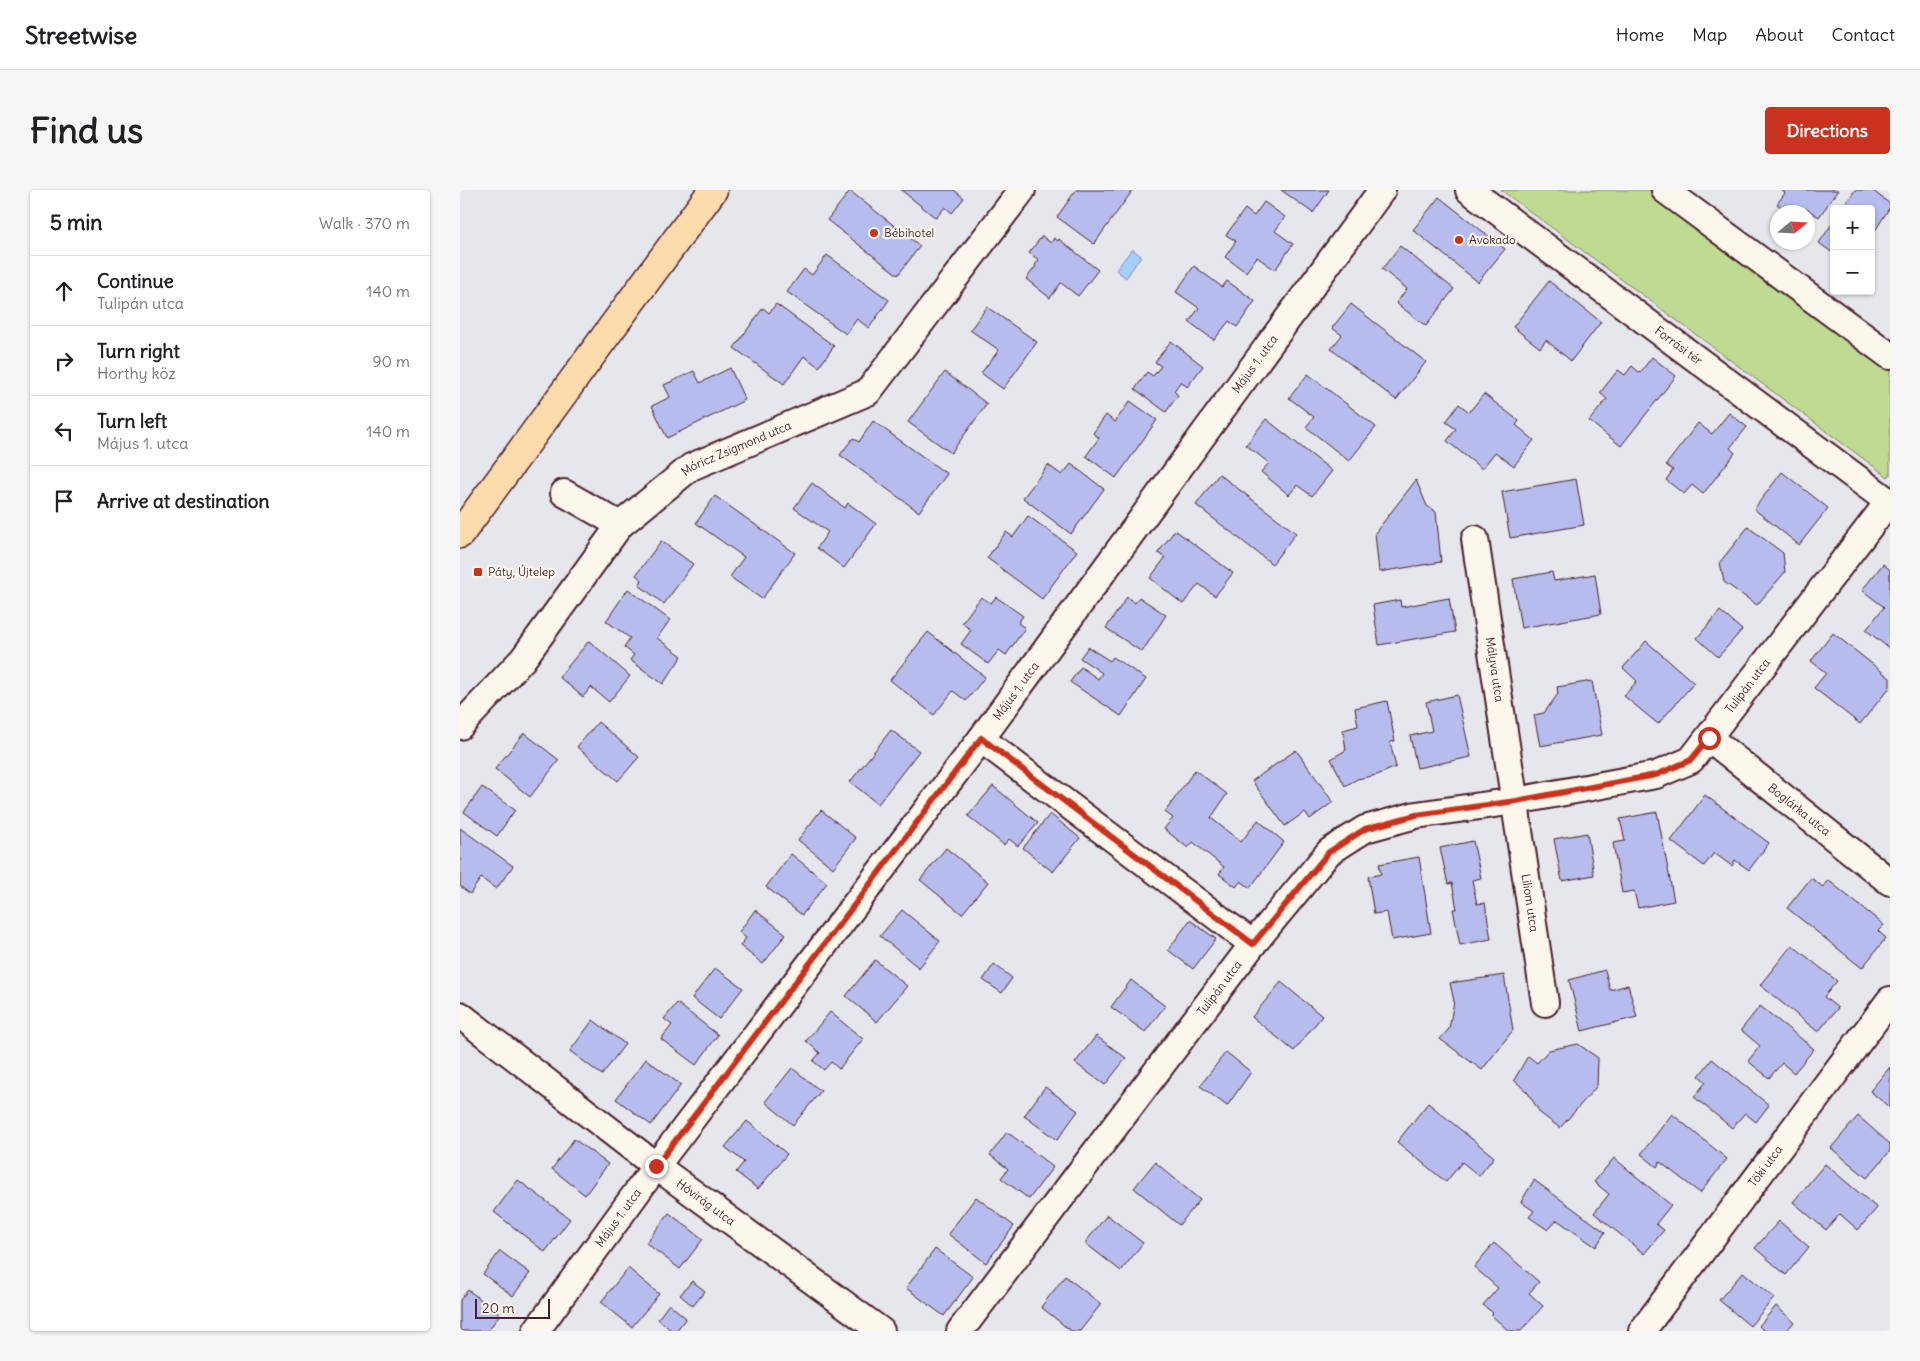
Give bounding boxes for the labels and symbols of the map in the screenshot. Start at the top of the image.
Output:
north arrow [1770,205,1815,250]
place label: Bébihotel [884,225,934,240]
marker: Bébihotel [868,227,880,239]
place label: Avokado [1469,232,1516,247]
marker: Avokado [1453,234,1465,246]
street label: Forrási tér [1652,323,1706,368]
street label: Május 1. utca [1228,331,1281,396]
street label: Móricz Zsigmond utca [678,417,793,479]
place label: Páty, Újtelep [488,564,555,579]
marker: Páty, Újtelep [472,566,484,578]
street label: Mályva utca [1483,636,1508,703]
street label: Tulipán utca [1721,655,1773,716]
street label: Május 1. utca [989,659,1042,723]
route start [1698,727,1721,750]
street label: Boglárka utca [1765,780,1834,839]
street label: Liliom utca [1519,873,1542,933]
street label: Tulipán utca [1193,957,1245,1018]
street label: Töki utca [1745,1142,1786,1189]
route end [645,1155,668,1178]
street label: Hóvirág utca [674,1176,738,1229]
street label: Május 1. utca [592,1185,644,1250]
scale bar [475,1296,550,1319]

